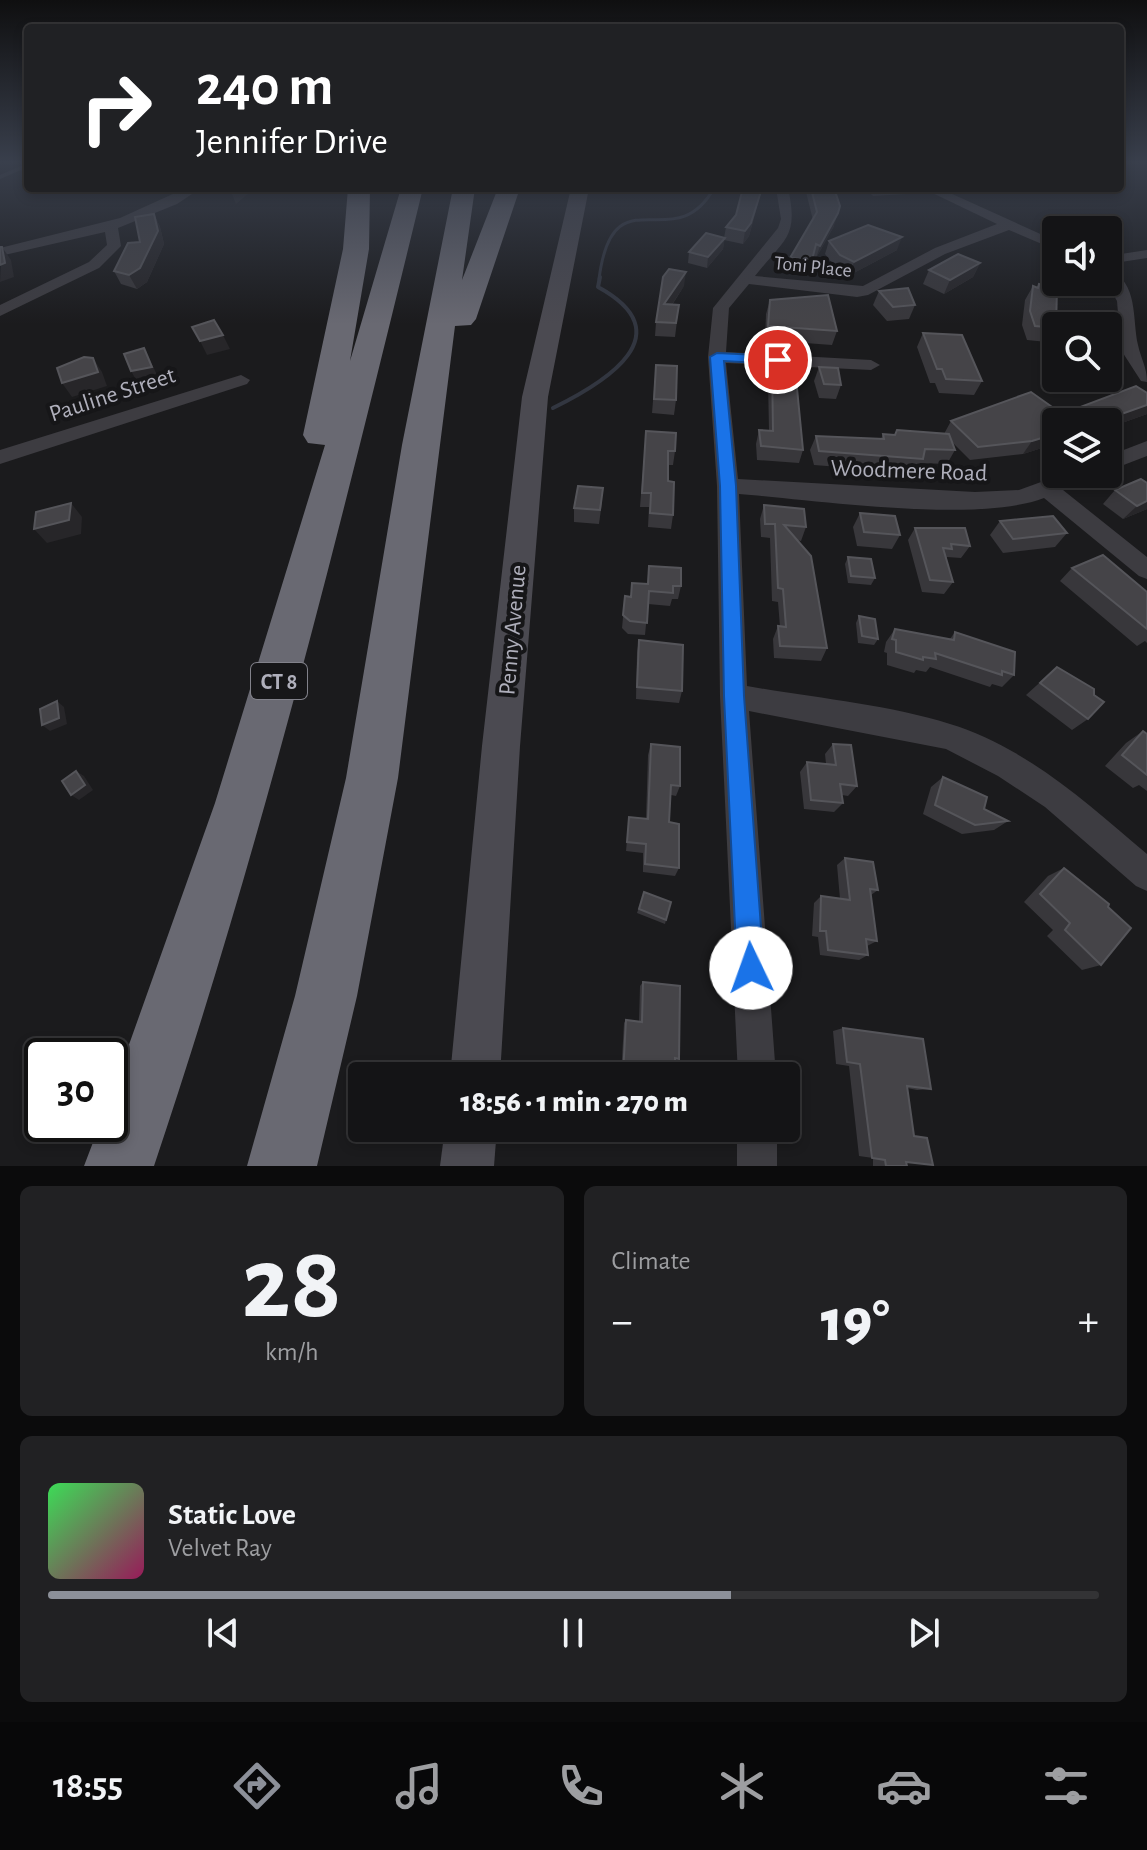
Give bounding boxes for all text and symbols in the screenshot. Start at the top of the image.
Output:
icon: right [64,56,168,160]
text: 240 m [196,59,333,115]
text: Jennifer Drive [196,124,388,160]
map controls [1042,216,1122,488]
button: sound [1042,216,1122,296]
street label: Toni Place [773,253,853,281]
button: search [1042,312,1122,392]
pin [744,326,812,394]
icon: arrive [756,338,800,382]
street label: Pauline Street [46,363,179,427]
button: layers [1042,408,1122,488]
street label: Woodmere Road [830,456,988,486]
street label: Penny Avenue [495,564,531,696]
road number: CT 8 [251,663,307,699]
position arrow [709,926,793,1010]
speed limit sign: 30 [24,1038,128,1142]
text: 18:56 · 1 min · 270 m [460,1087,688,1117]
text: 28 [242,1233,342,1337]
text: Climate [612,1248,690,1274]
text: 19° [821,1292,890,1352]
text: − [612,1300,633,1344]
text: + [1078,1300,1099,1344]
text: km/h [265,1339,319,1365]
text: Static Love [168,1500,296,1530]
text: Velvet Ray [168,1535,272,1561]
icon: previous [201,1611,245,1655]
icon: pause [551,1611,595,1655]
icon: next [902,1611,946,1655]
icon: directions [229,1758,285,1814]
icon: music [391,1758,447,1814]
icon: phone [553,1758,609,1814]
icon: climate [714,1758,770,1814]
icon: car [876,1758,932,1814]
icon: filters [1038,1758,1094,1814]
text: 18:55 [53,1768,123,1804]

